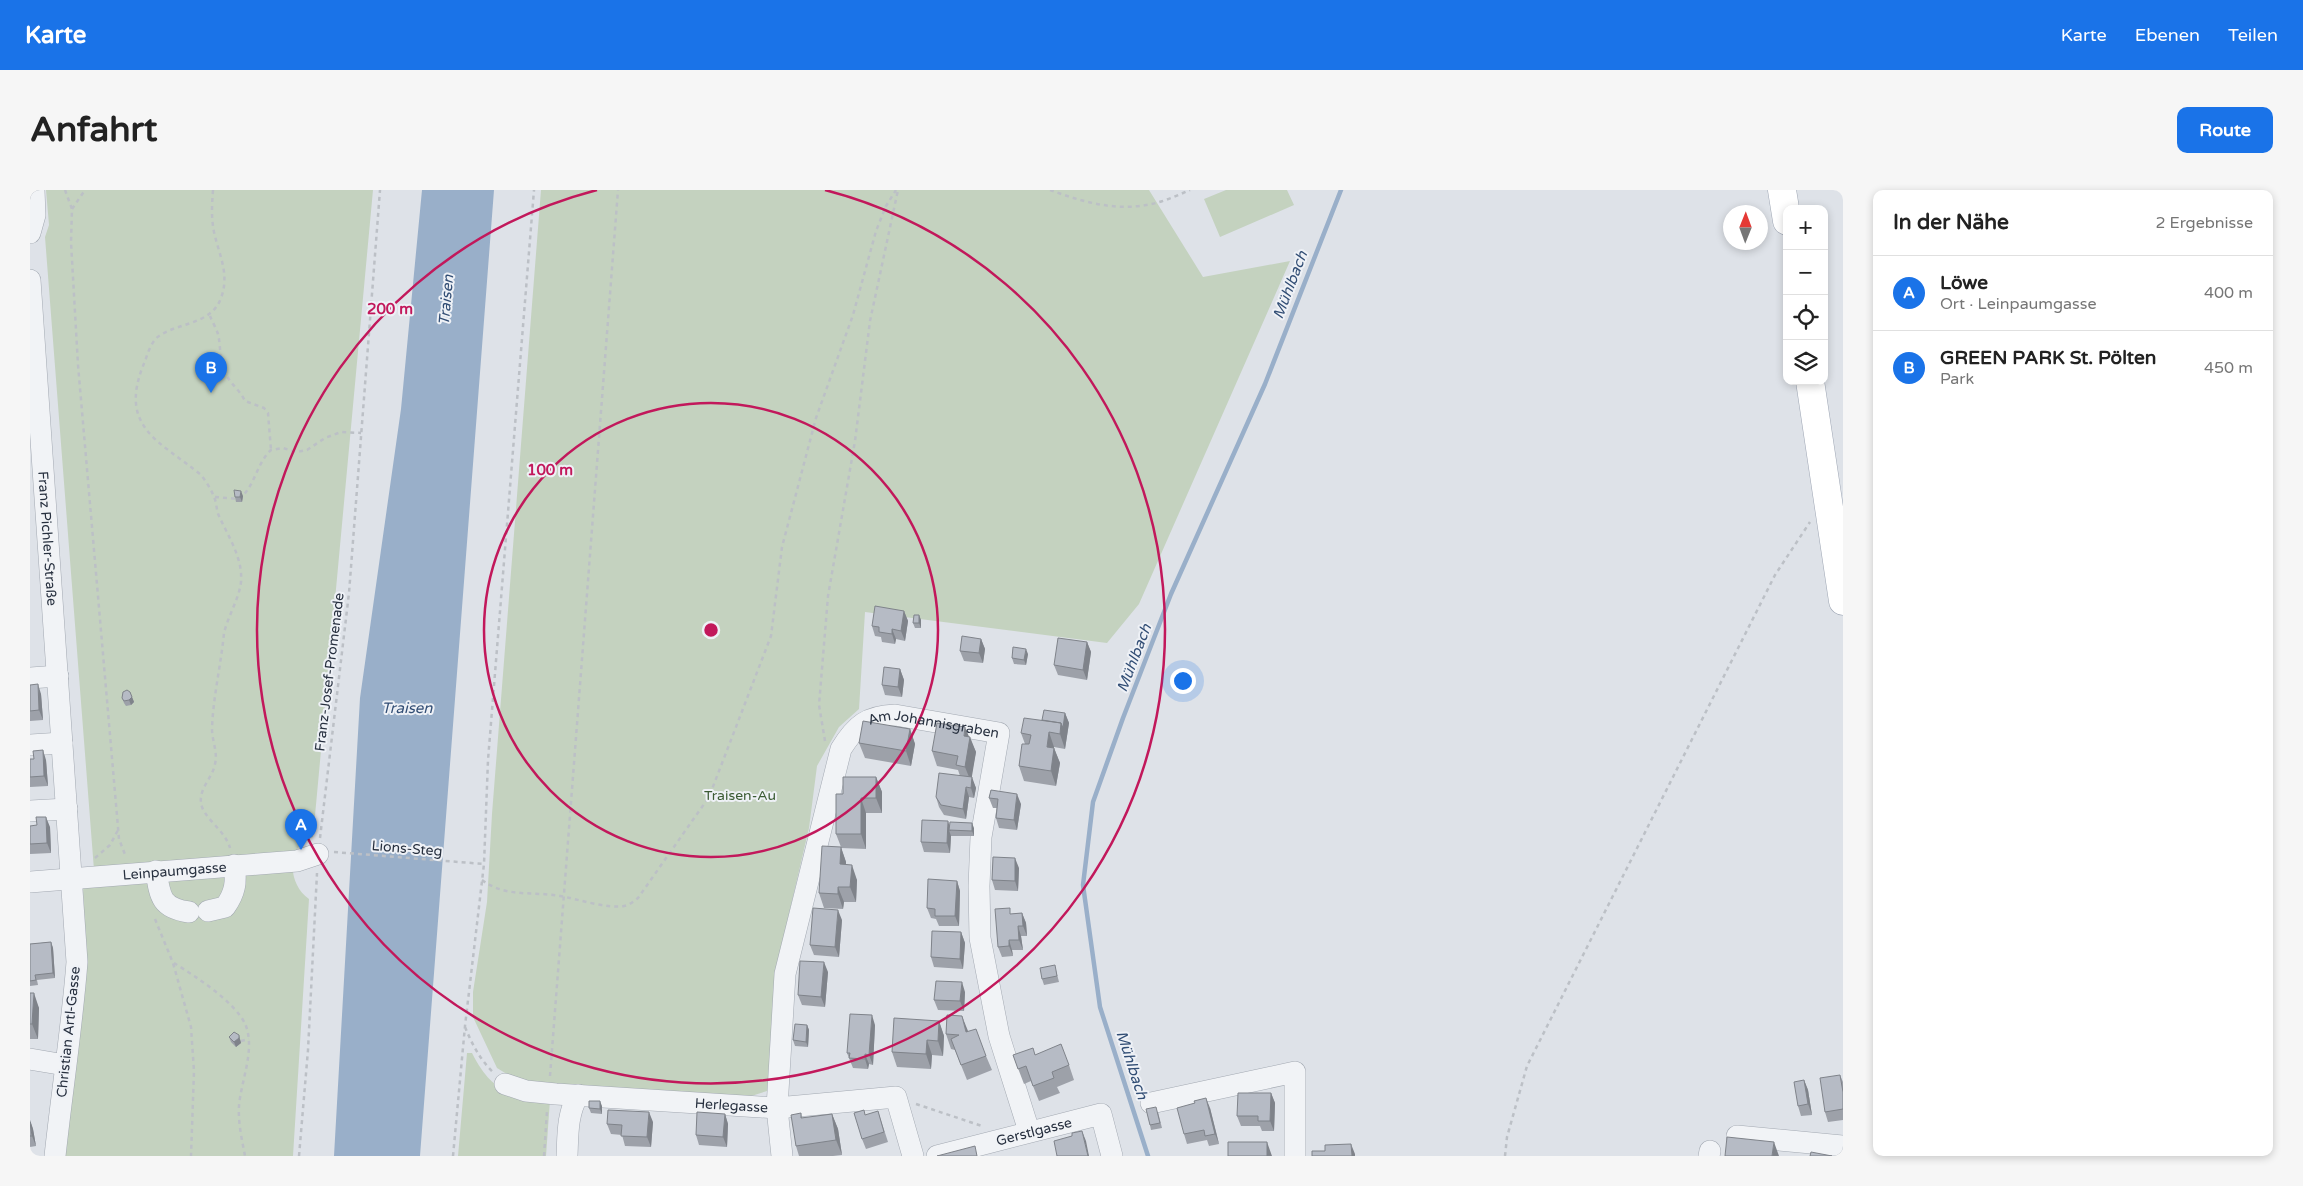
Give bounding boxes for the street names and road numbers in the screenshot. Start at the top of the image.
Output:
street label: Franz Pichler-Straße [34,470,60,606]
street label: Franz-Josef-Promenade [311,592,348,752]
street label: Am Johannisgraben [866,707,1001,742]
street label: Lions-Steg [371,837,443,860]
street label: Leinpaumgasse [122,859,227,884]
street label: Christian Artl-Gasse [53,966,84,1099]
street label: Herlegasse [694,1095,768,1116]
street label: Gerstlgasse [994,1114,1074,1150]

